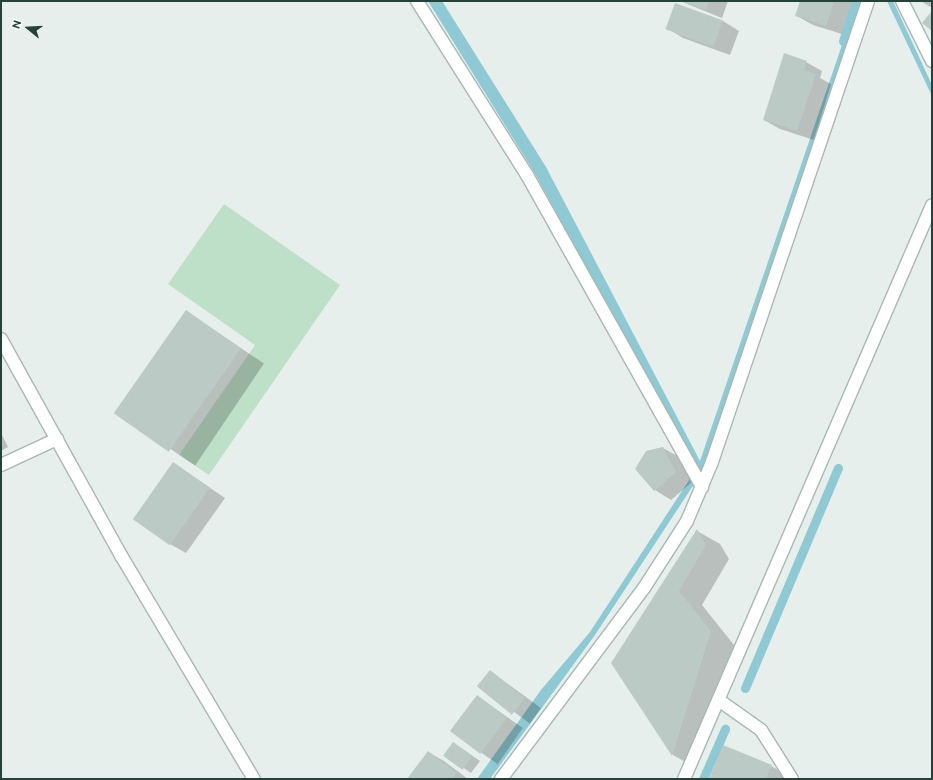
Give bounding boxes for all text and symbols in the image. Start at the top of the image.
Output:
north arrow [8,8,48,48]
text: N [10,19,24,30]

